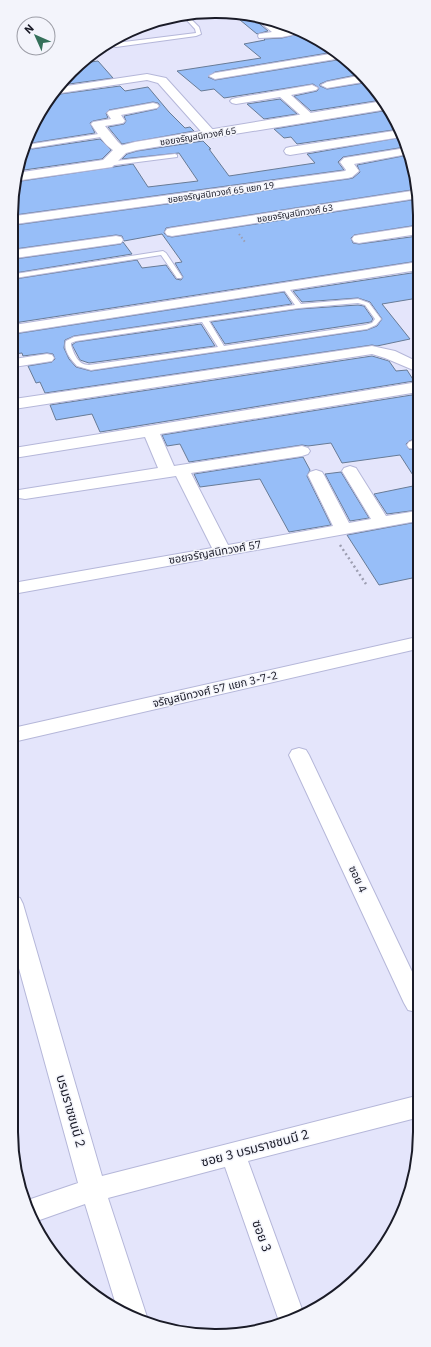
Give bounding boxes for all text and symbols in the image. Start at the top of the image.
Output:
north arrow [16,16,56,56]
text: N [21,21,37,37]
street label: ซอยจรัญสนิทวงศ์ 65 [159,125,237,147]
street label: ซอยจรัญสนิทวงศ์ 65 แยก 19 [167,179,275,205]
street label: ซอยจรัญสนิทวงศ์ 63 [256,202,334,224]
street label: ซอยจรัญสนิทวงศ์ 57 [168,537,262,567]
street label: จรัญสนิทวงศ์ 57 แยก 3-7-2 [151,668,279,710]
street label: ซอย 4 [346,863,370,895]
street label: บรมราชชนนี 2 [53,1073,89,1149]
street label: ซอย 3 บรมราชชนนี 2 [199,1125,311,1171]
street label: ซอย 3 [248,1217,276,1255]

